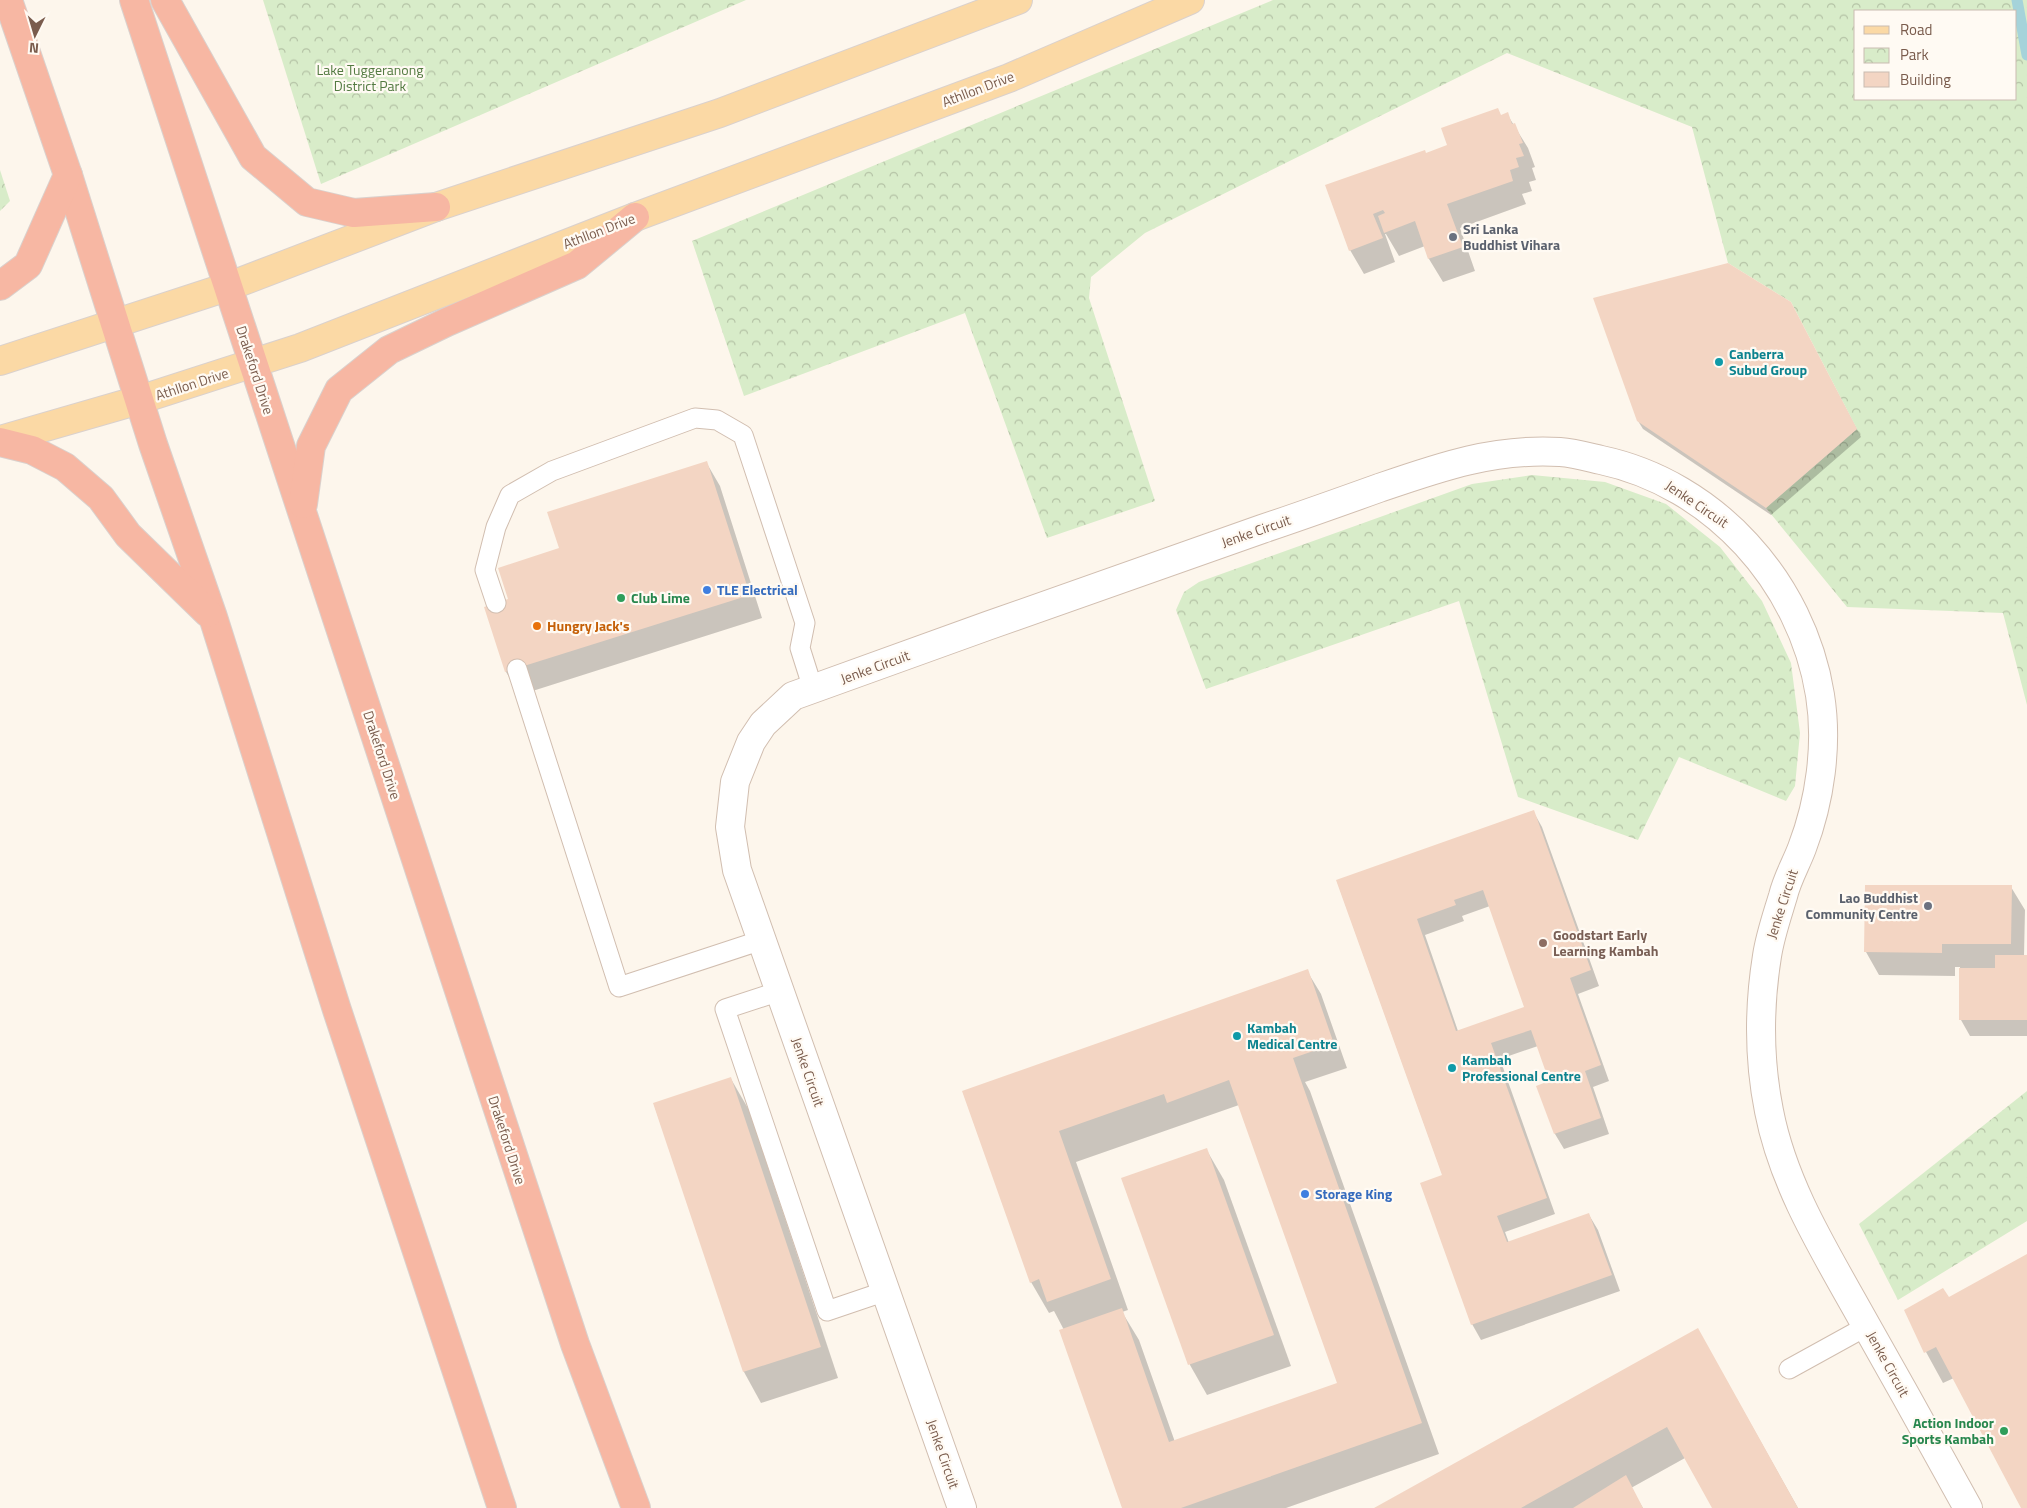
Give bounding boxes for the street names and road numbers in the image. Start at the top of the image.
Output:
street label: Athllon Drive [939,65,1017,112]
street label: Athllon Drive [560,207,638,254]
street label: Drakeford Drive [231,323,280,417]
street label: Athllon Drive [153,362,231,405]
street label: Jenke Circuit [1661,475,1733,533]
street label: Jenke Circuit [1218,509,1293,552]
street label: Jenke Circuit [837,644,912,689]
street label: Drakeford Drive [358,708,407,802]
street label: Jenke Circuit [1760,866,1803,941]
street label: Jenke Circuit [787,1034,830,1109]
street label: Drakeford Drive [483,1093,532,1187]
street label: Jenke Circuit [1862,1327,1915,1400]
street label: Jenke Circuit [922,1416,965,1491]

